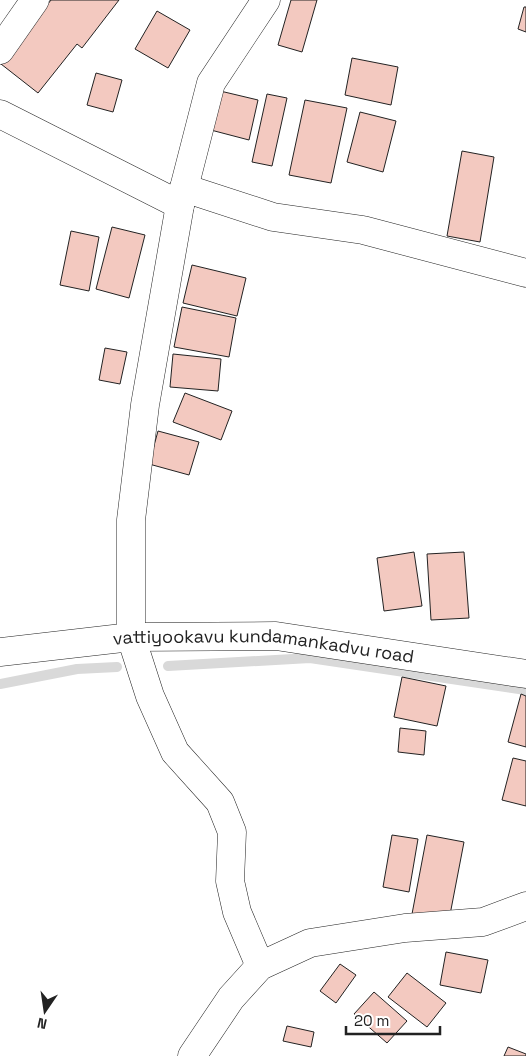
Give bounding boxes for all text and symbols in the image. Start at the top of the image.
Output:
street label: vattiyookavu kundamankadvu road [112,624,416,668]
north arrow [20,986,70,1036]
scale bar [346,1004,440,1036]
text: 20 m [354,1011,389,1030]
text: N [35,1014,49,1033]

